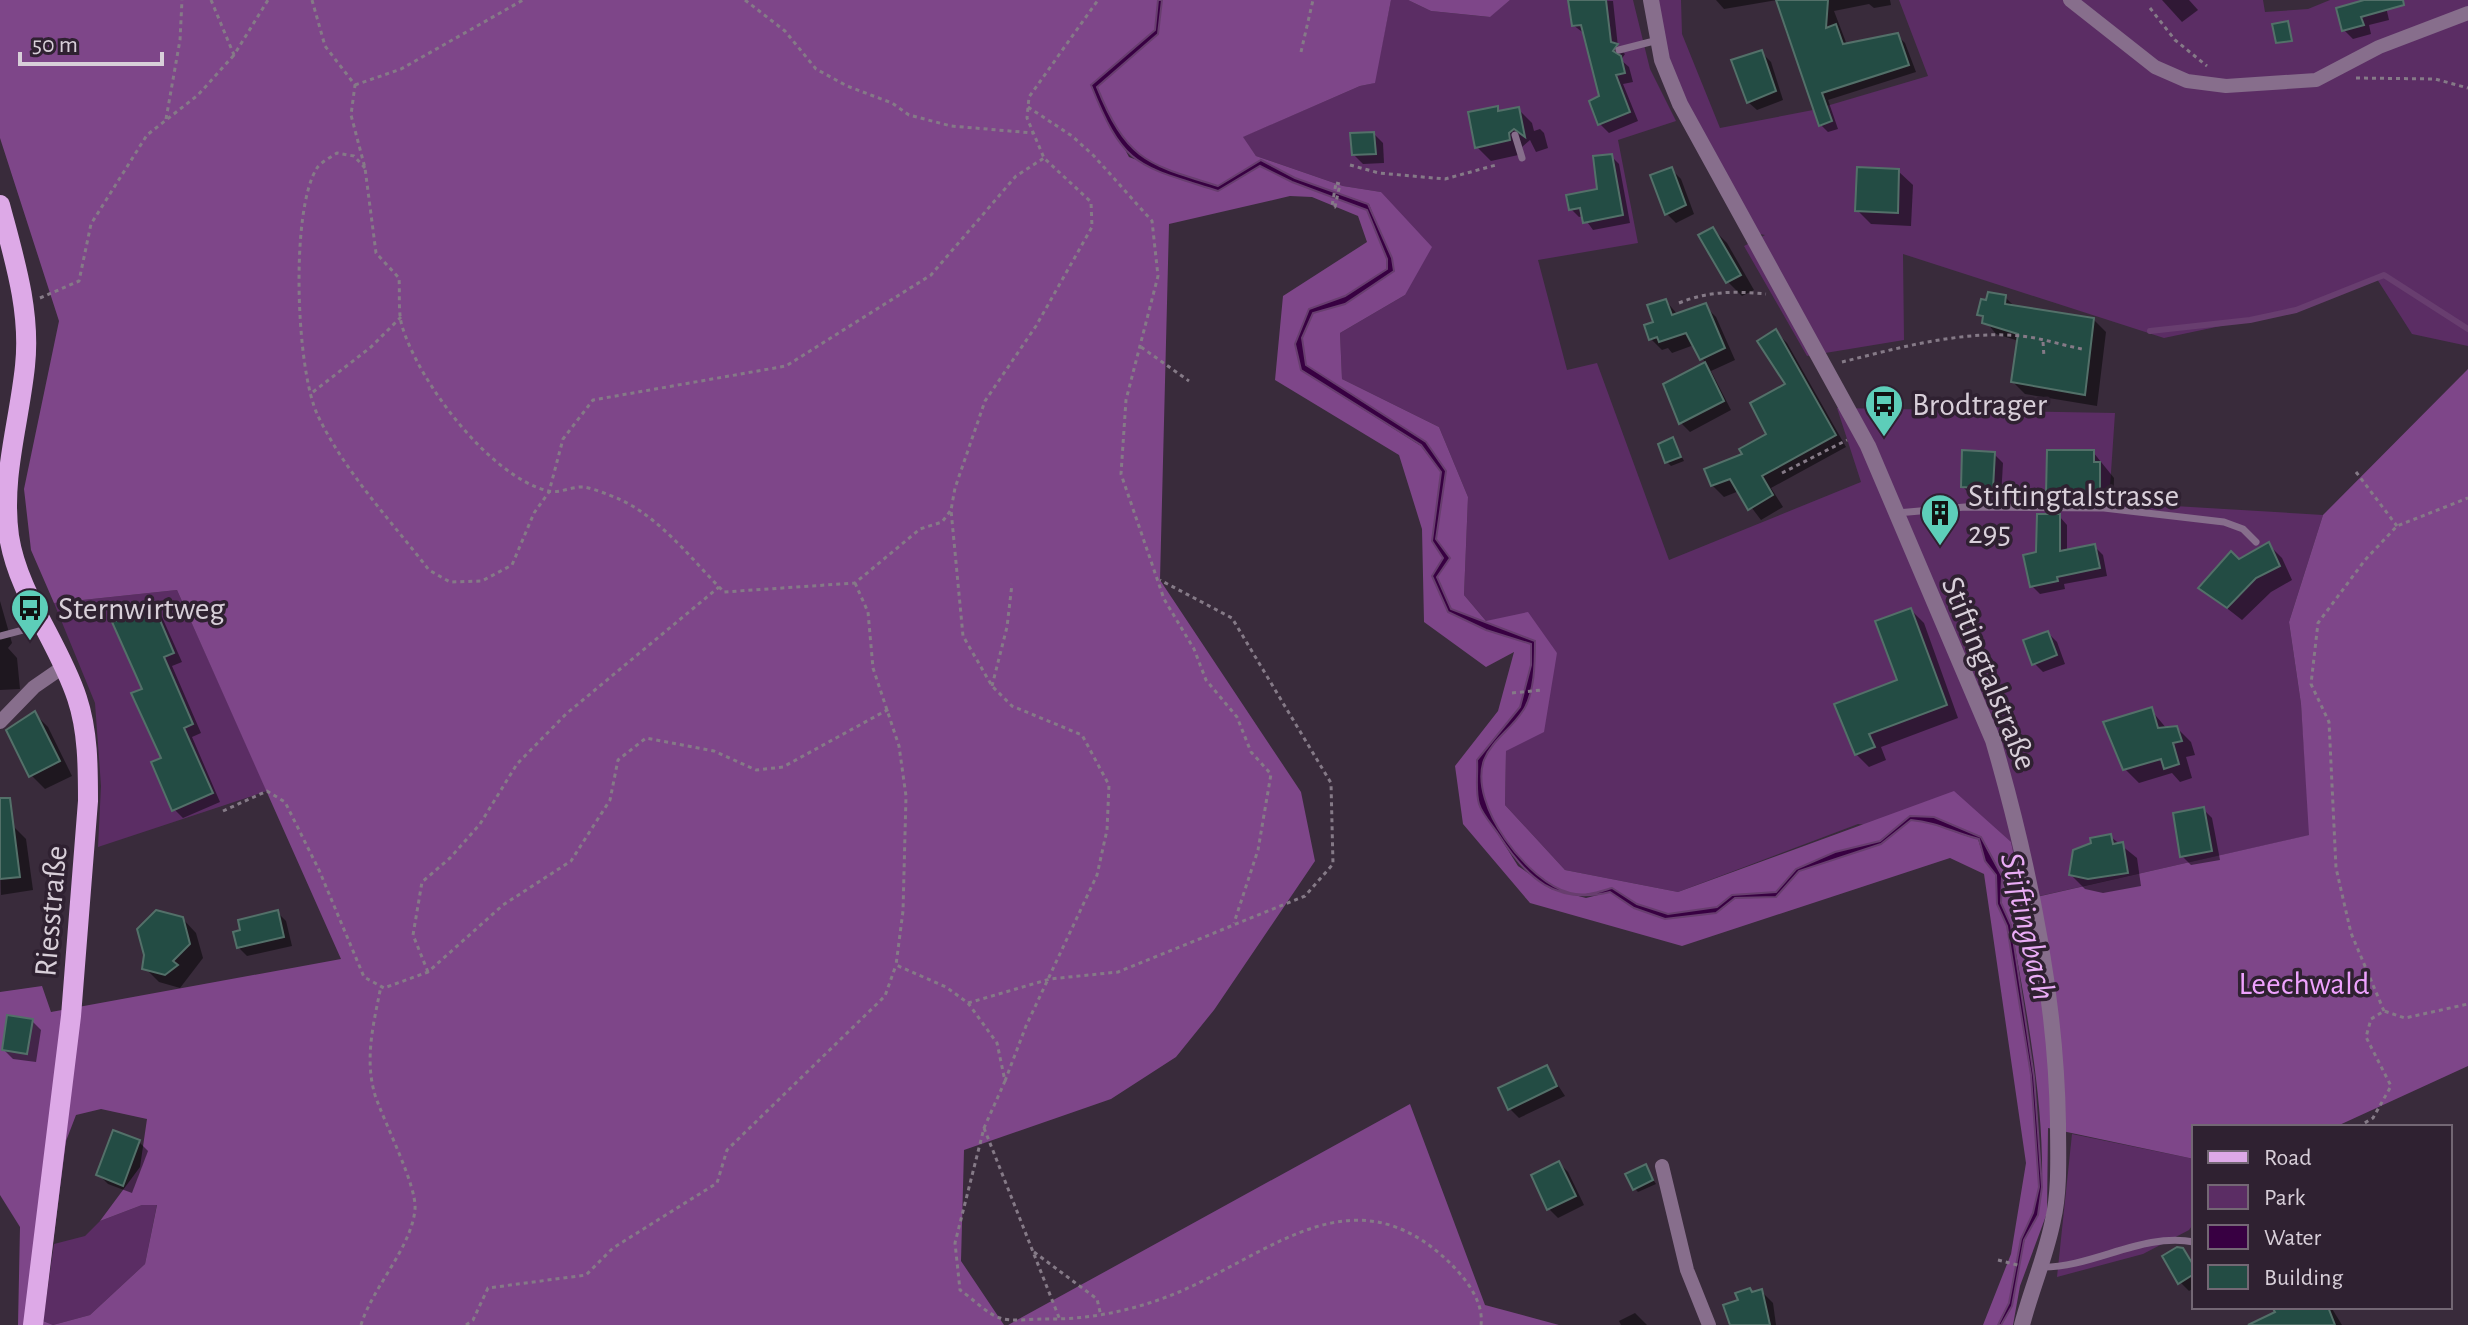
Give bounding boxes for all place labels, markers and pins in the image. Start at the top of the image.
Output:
bus stop icon: Brodtrager [1863,383,1905,438]
place label: Brodtrager [1912,389,2048,421]
place label: Stiftingtalstrasse 295 [1968,480,2179,549]
building icon: Stiftingtalstrasse 295 [1919,492,1961,547]
bus stop icon: Sternwirtweg [9,587,51,642]
place label: Sternwirtweg [58,593,225,625]

